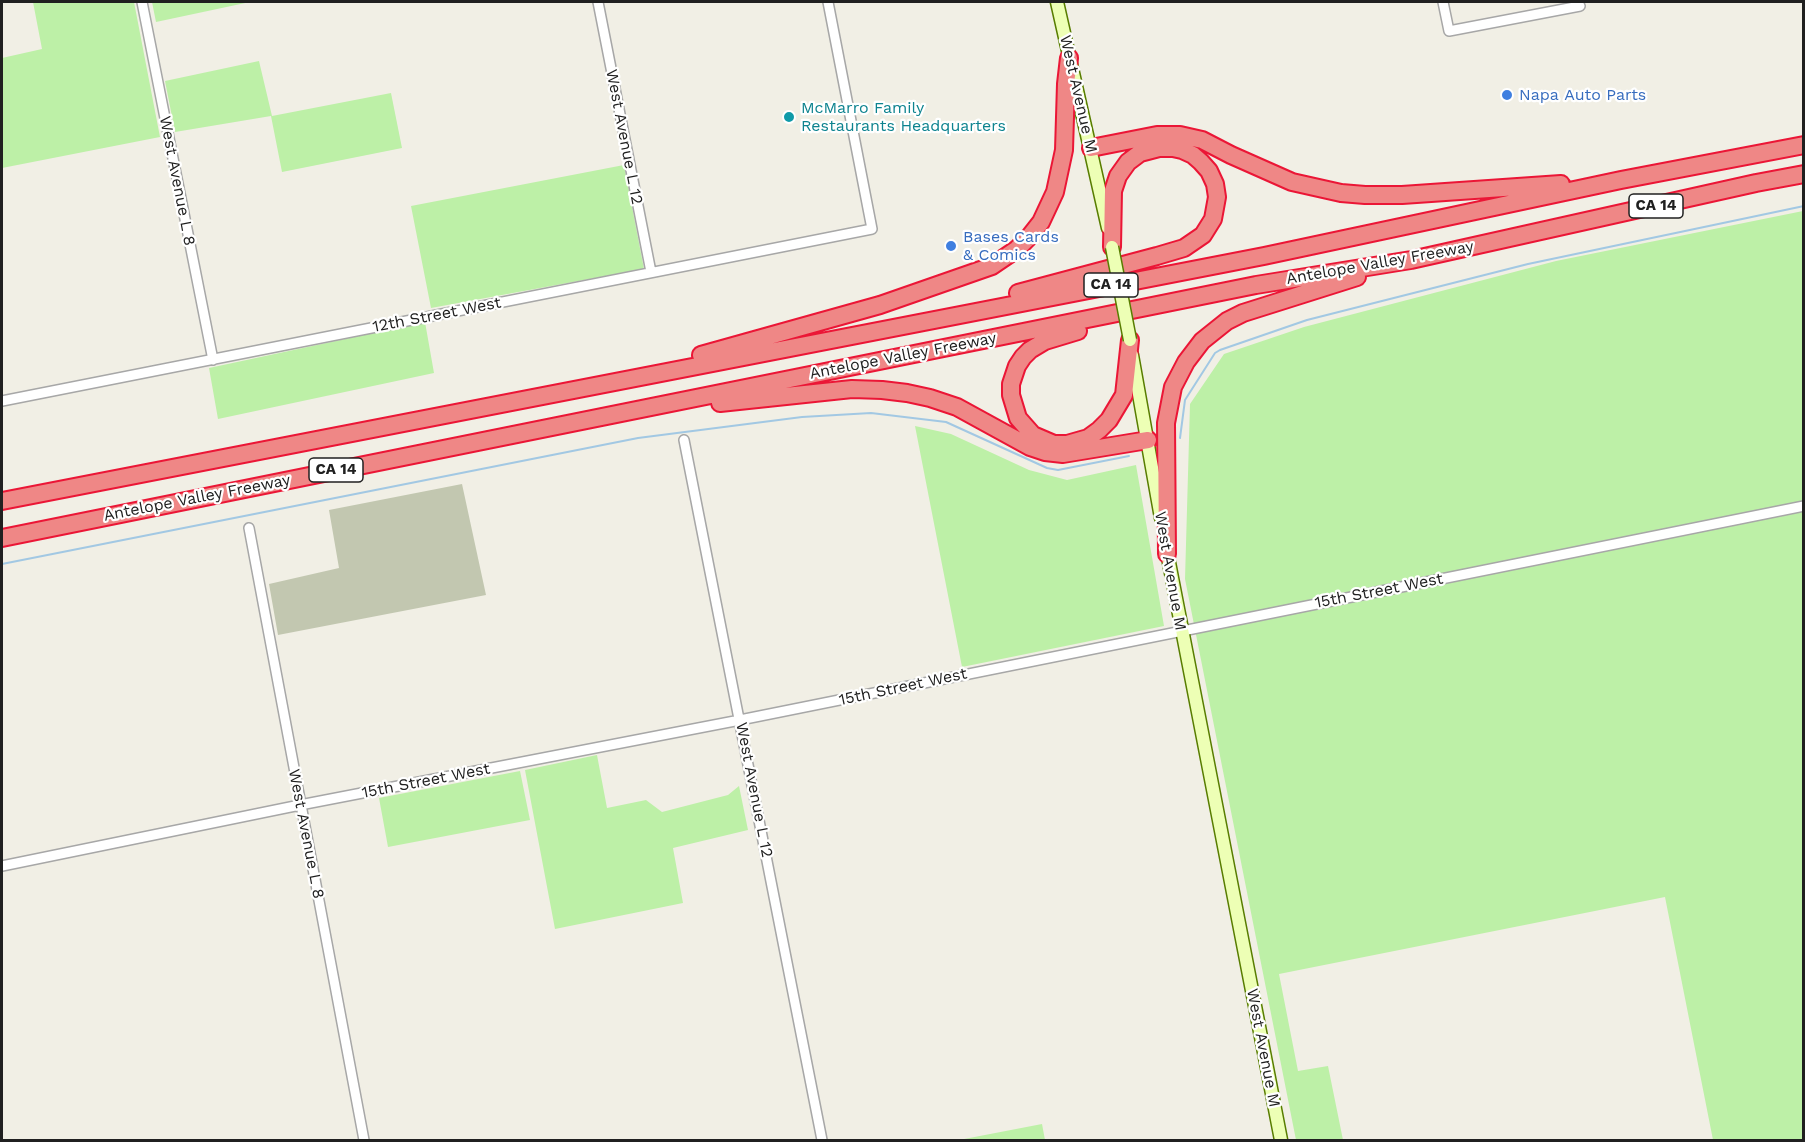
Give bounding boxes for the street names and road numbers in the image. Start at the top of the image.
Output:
street label: West Avenue M [1055,33,1101,155]
street label: West Avenue L 12 [601,68,647,206]
street label: West Avenue L 8 [155,115,199,247]
road number: CA 14 [1629,194,1683,218]
street label: Antelope Valley Freeway [1285,237,1475,289]
road number: CA 14 [1084,273,1138,297]
street label: 12th Street West [371,293,503,337]
street label: Antelope Valley Freeway [808,328,998,384]
road number: CA 14 [309,458,363,482]
street label: Antelope Valley Freeway [102,470,292,526]
street label: West Avenue M [1150,510,1190,632]
street label: 15th Street West [1313,569,1445,613]
street label: 15th Street West [837,664,969,710]
street label: West Avenue L 12 [731,721,777,859]
street label: 15th Street West [360,759,492,803]
street label: West Avenue L 8 [284,768,328,900]
street label: West Avenue M [1242,987,1284,1109]

